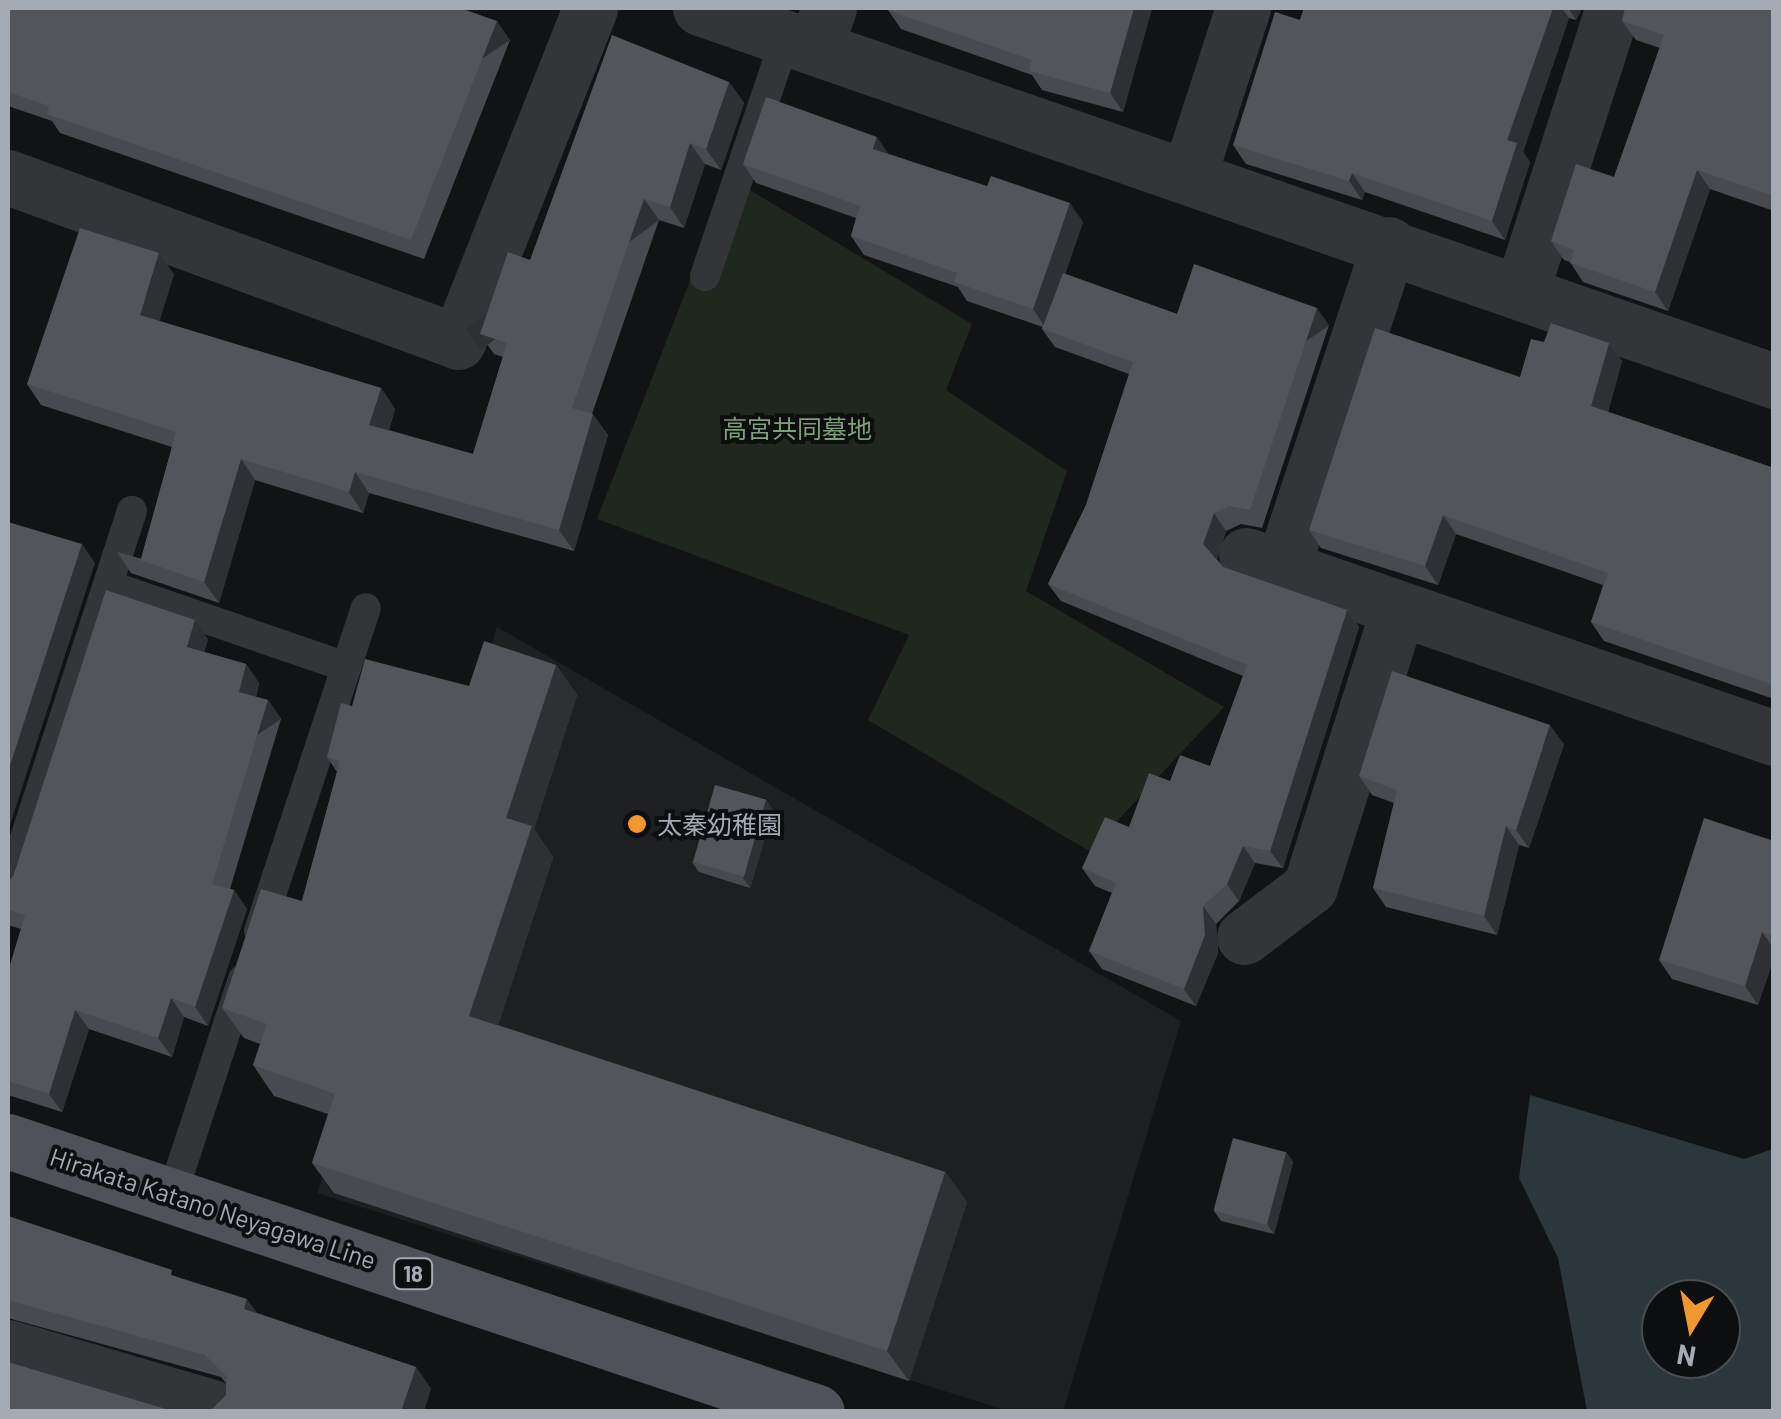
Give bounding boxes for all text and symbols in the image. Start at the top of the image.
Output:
park label: 高宮共同墓地 [722,413,872,443]
place label: 太秦幼稚園 [657,809,782,839]
marker: 太秦幼稚園 [626,813,648,835]
street label: Hirakata Katano Neyagawa Line [46,1141,380,1275]
road number: 18 [393,1257,433,1291]
north arrow [1641,1279,1741,1379]
text: N [1674,1338,1698,1375]

